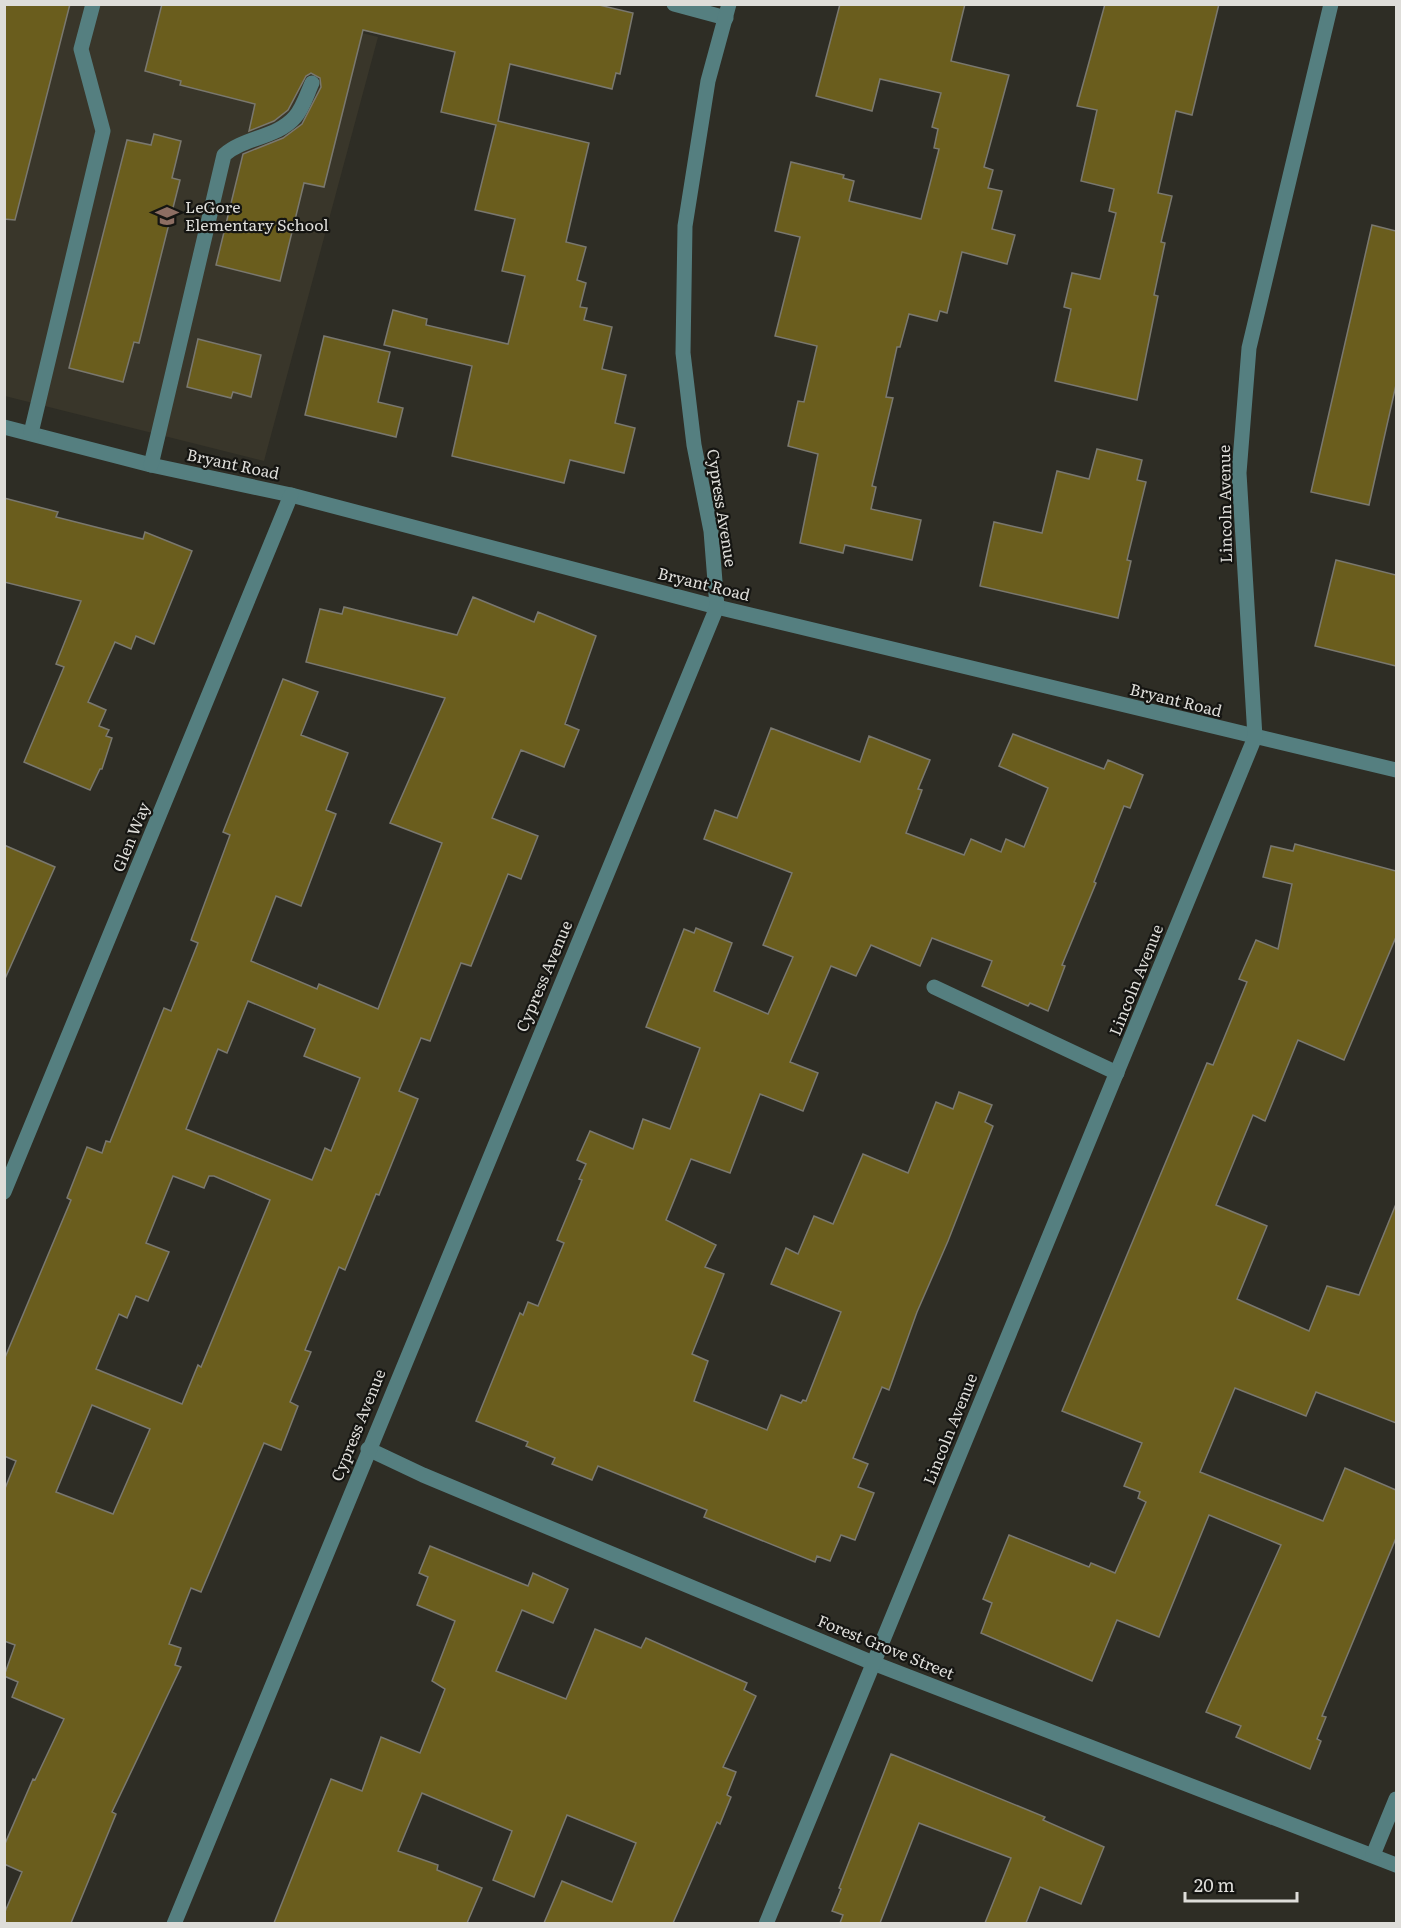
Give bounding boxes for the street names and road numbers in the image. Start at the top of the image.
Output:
street label: Bryant Road [185,441,282,485]
street label: Lincoln Avenue [1211,445,1237,563]
street label: Cypress Avenue [702,447,744,569]
street label: Bryant Road [656,560,753,606]
street label: Bryant Road [1128,676,1225,722]
street label: Glen Way [105,797,155,875]
street label: Cypress Avenue [509,916,577,1035]
street label: Lincoln Avenue [1102,920,1168,1039]
street label: Cypress Avenue [324,1365,391,1484]
street label: Lincoln Avenue [916,1369,982,1488]
street label: Forest Grove Street [814,1608,959,1685]

